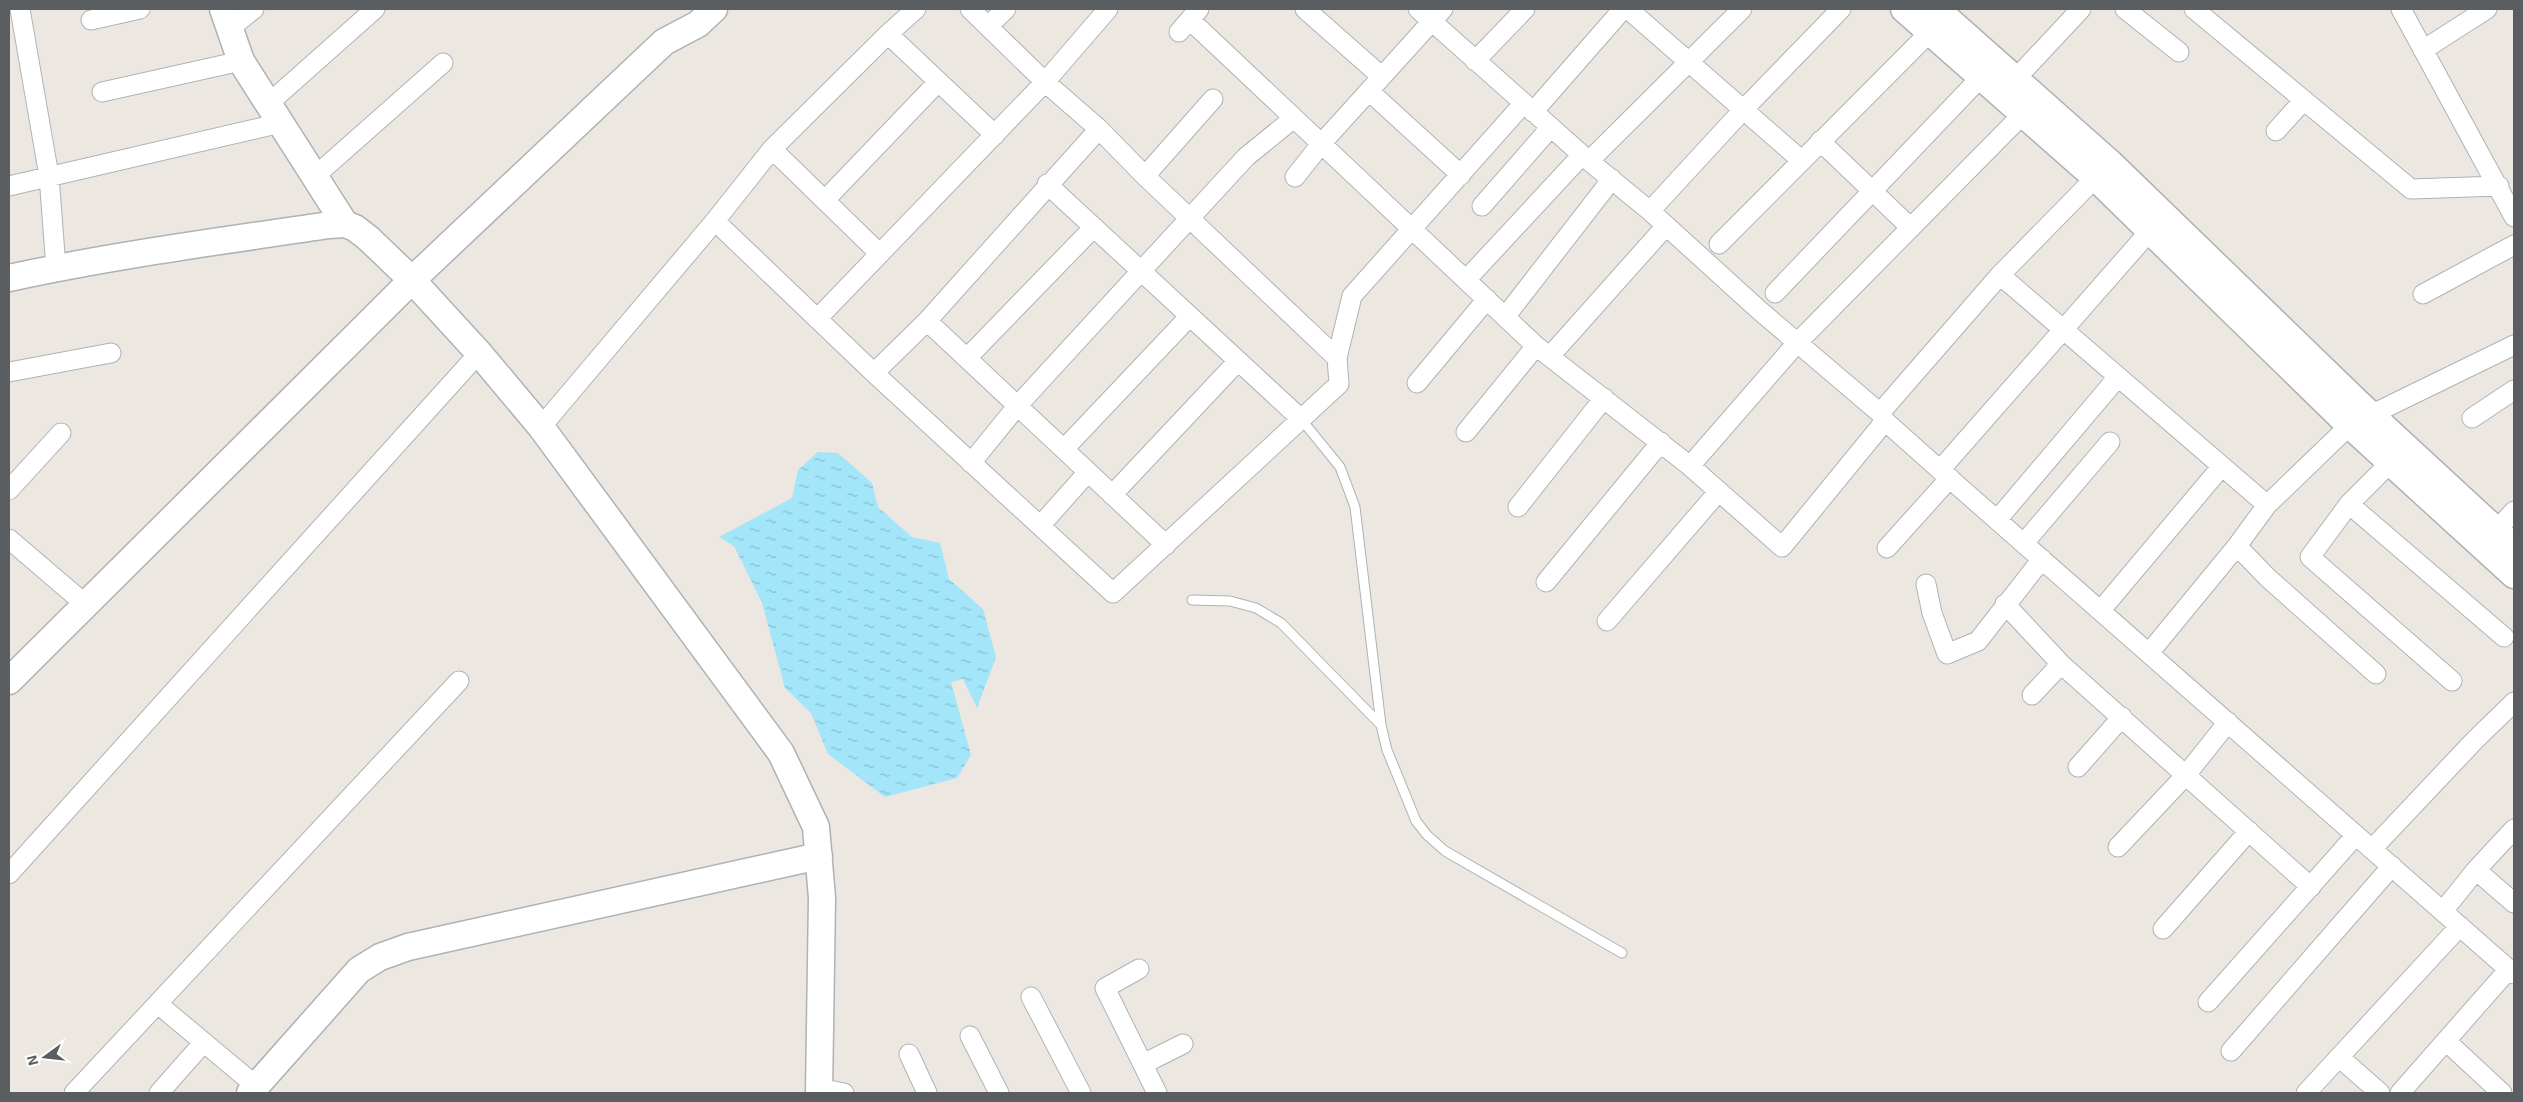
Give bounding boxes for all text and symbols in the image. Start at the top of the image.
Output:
north arrow [20,1032,70,1082]
text: N [22,1053,41,1068]

